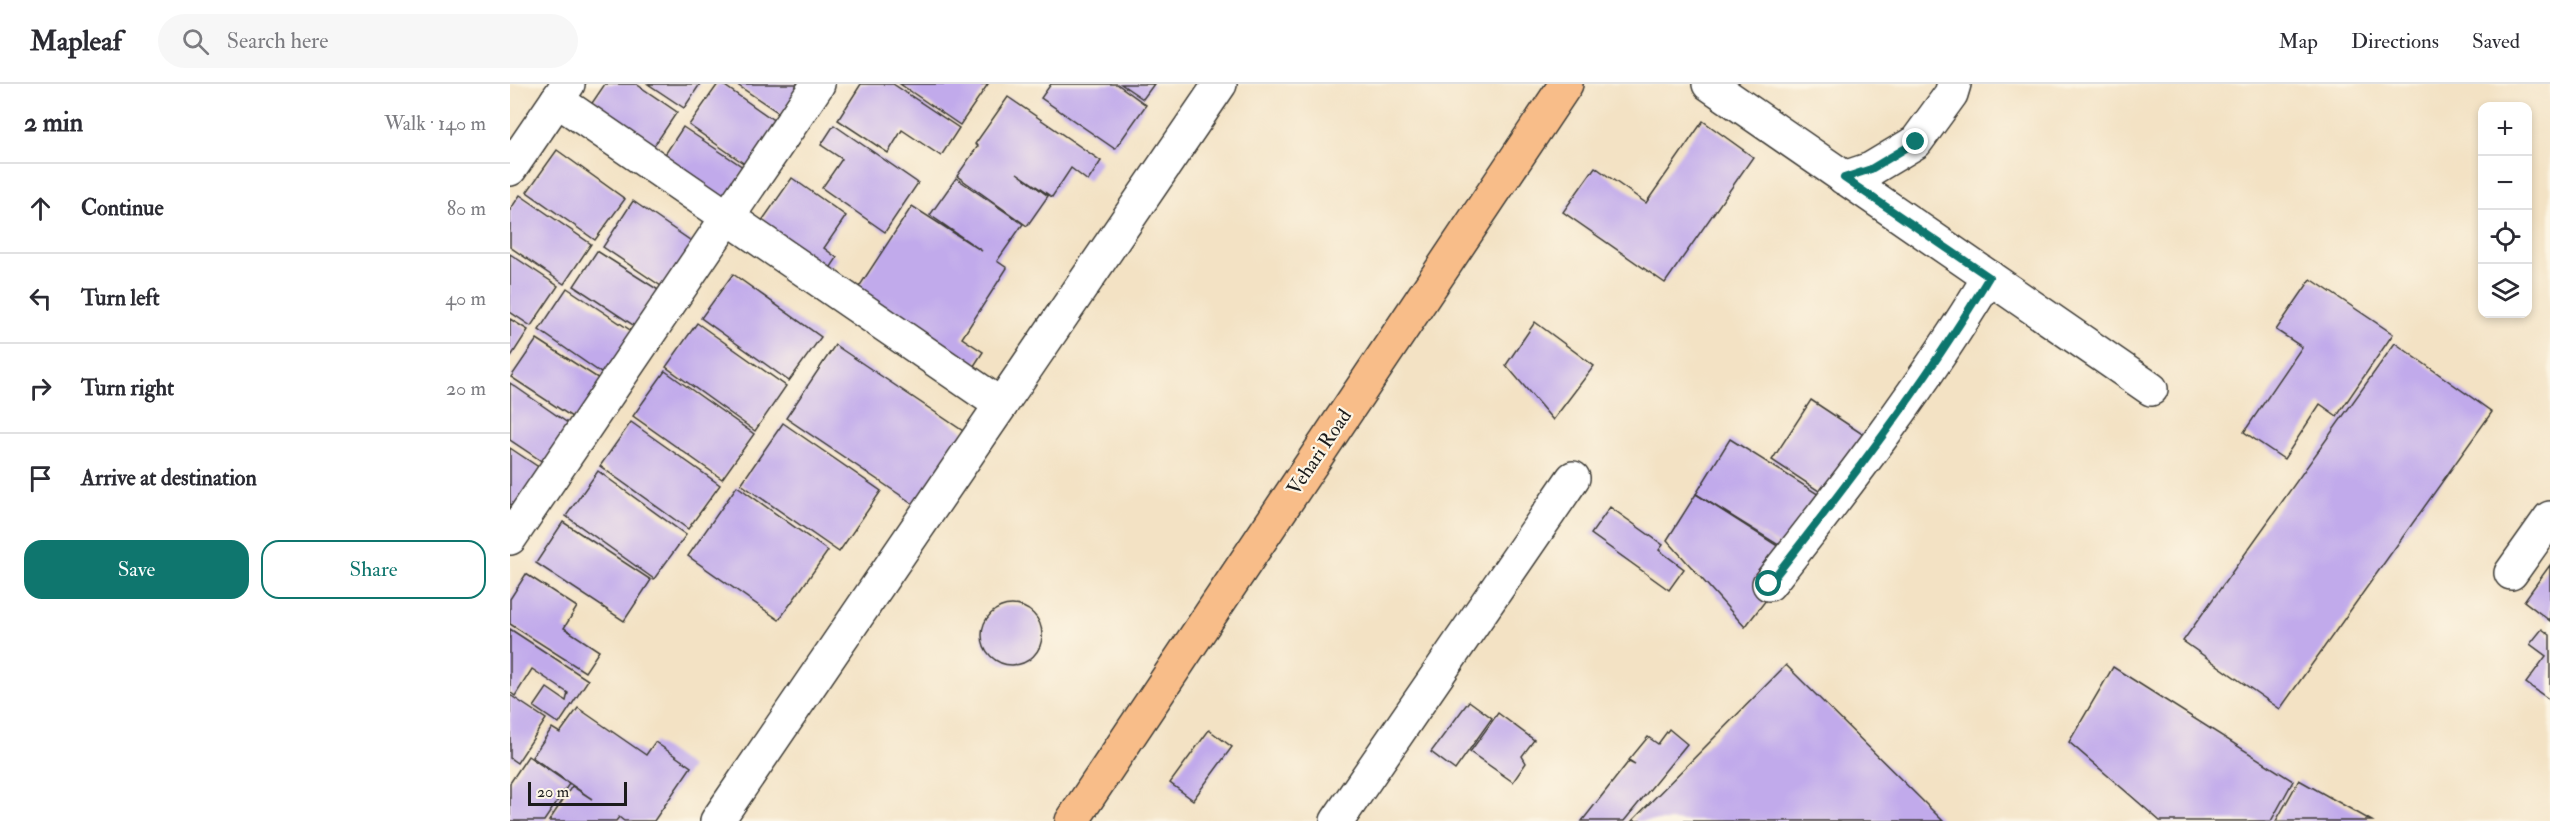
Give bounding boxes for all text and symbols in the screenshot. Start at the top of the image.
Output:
search box [158,14,578,68]
text: Mapleaf [30,24,122,59]
icon: search [179,25,212,58]
text: Search here [227,27,328,55]
text: Map [2278,28,2318,55]
text: Directions [2351,28,2439,55]
text: Saved [2472,28,2520,55]
map controls [2478,102,2532,318]
button: + [2478,102,2532,156]
text: 2 min [24,107,83,139]
text: Walk · 140 m [384,111,486,136]
route end [1902,128,1928,154]
button: − [2478,156,2532,210]
icon: ahead [24,192,57,225]
text: Continue [81,194,164,222]
text: 80 m [447,196,486,221]
button: locate [2478,210,2532,264]
button: layers [2478,264,2532,318]
icon: left [24,282,57,315]
text: Turn left [81,284,160,312]
text: 40 m [445,286,486,311]
icon: right [24,372,57,405]
text: Turn right [81,374,174,402]
text: 20 m [446,376,486,401]
street label: Vehari Road [1281,404,1357,500]
icon: arrive [24,462,57,495]
text: Arrive at destination [81,464,257,492]
button: Save [24,540,249,599]
button: Share [261,540,486,599]
route start [1755,570,1781,596]
scale bar [528,779,627,806]
text: 20 m [537,782,569,802]

